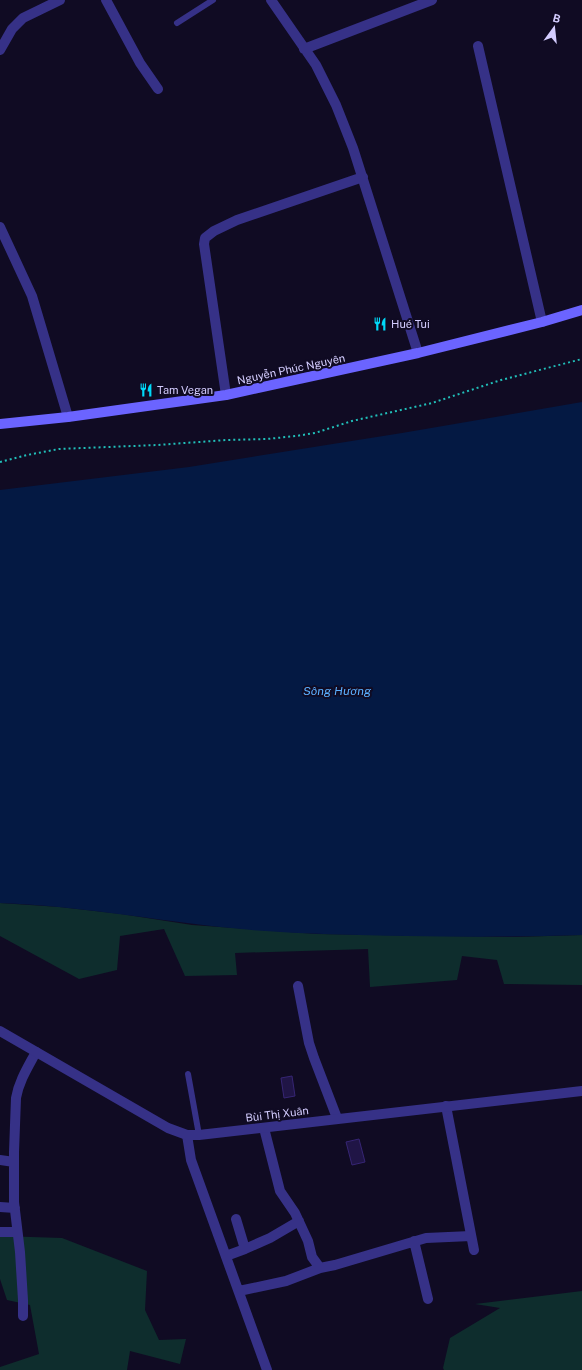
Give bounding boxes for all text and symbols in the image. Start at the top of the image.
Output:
north arrow [534,8,574,48]
text: B [551,12,562,25]
restaurant icon: Hué Tui [372,316,388,332]
place label: Hué Tui [391,318,430,330]
street label: Nguyễn Phúc Nguyên [236,352,346,386]
restaurant icon: Tam Vegan [138,382,154,398]
place label: Tam Vegan [157,384,213,396]
water label: Sông Hương [303,684,372,698]
street label: Bùi Thị Xuân [245,1104,309,1124]

